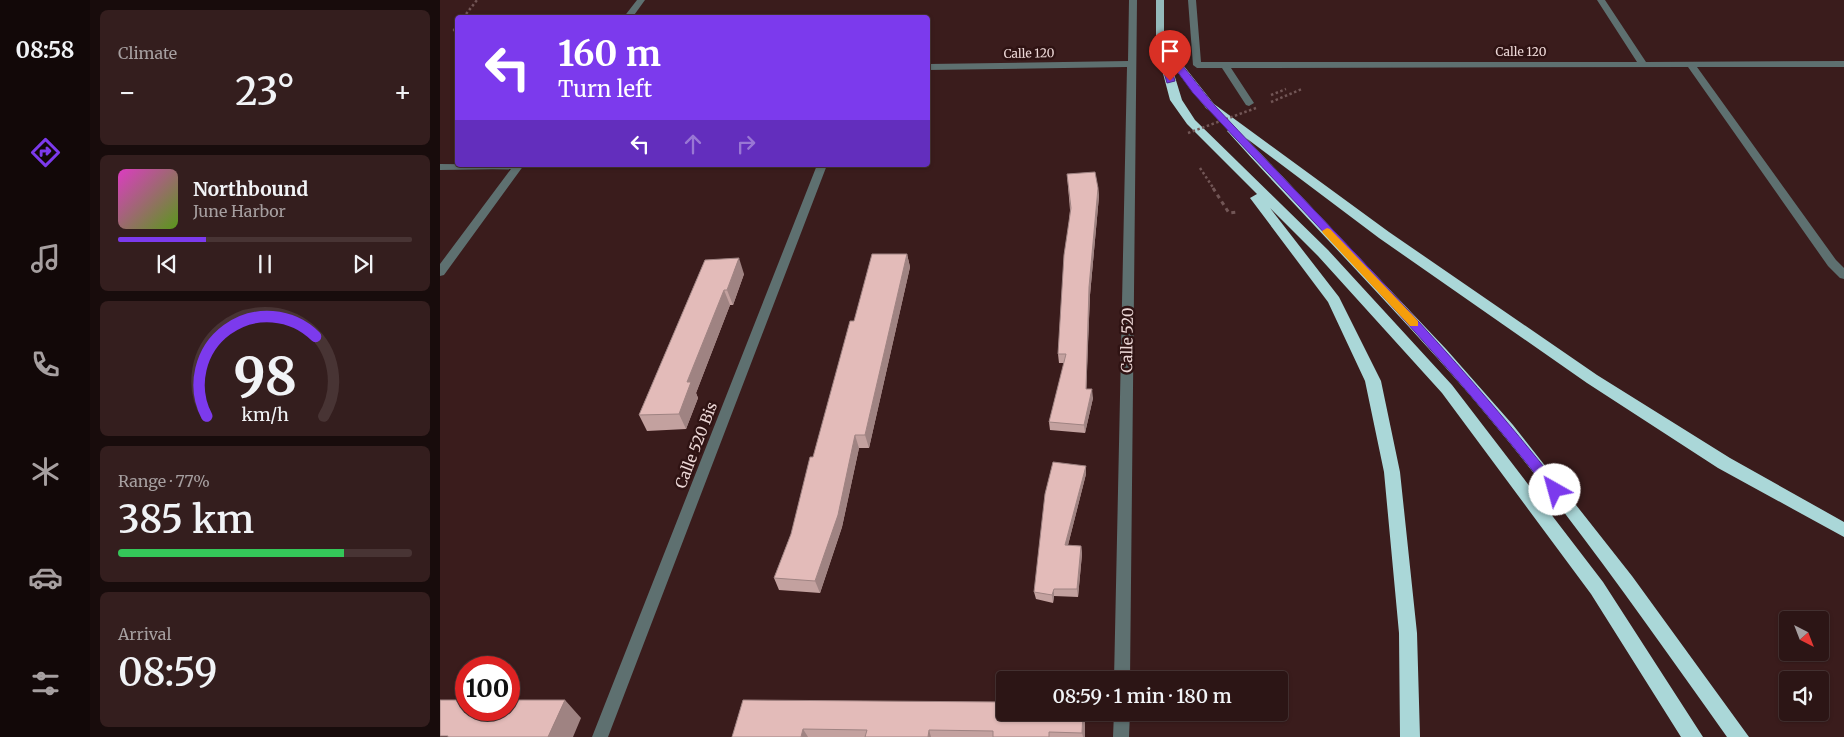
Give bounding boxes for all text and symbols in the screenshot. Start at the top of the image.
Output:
pin [1149,30,1191,81]
text: 160 m [558,32,661,76]
icon: left [475,35,540,100]
text: 08:58 [16,36,74,64]
icon: arrive [1156,37,1184,65]
text: Climate [118,43,177,63]
street label: Calle 120 [1496,44,1547,59]
street label: Calle 120 [1003,45,1055,61]
text: 23° [235,68,295,115]
text: − [118,74,137,110]
text: + [393,74,412,110]
text: Turn left [558,75,652,103]
icon: left [626,130,654,158]
icon: ahead [679,130,707,158]
icon: right [732,130,760,158]
icon: directions [28,135,63,170]
text: Northbound [193,177,308,201]
text: June Harbor [193,201,286,221]
icon: music [28,241,63,276]
icon: previous [153,250,181,278]
icon: pause [251,250,279,278]
icon: next [349,250,377,278]
street label: Calle 520 [1117,307,1137,373]
text: 98 [233,344,297,409]
icon: phone [28,347,63,382]
street label: Calle 520 Bis [671,399,721,491]
text: km/h [241,403,289,426]
icon: climate [28,454,63,489]
position arrow [1528,463,1580,515]
text: Range · 77% [118,471,210,491]
text: 385 km [118,496,254,543]
icon: car [28,560,63,595]
north arrow [1779,611,1829,661]
map controls [1779,611,1829,721]
text: Arrival [118,624,171,644]
text: 08:59 [118,649,217,696]
speed limit sign: 100 [455,656,520,721]
icon: filters [28,666,63,701]
button: sound [1779,671,1829,721]
text: 08:59 · 1 min · 180 m [1052,684,1232,708]

